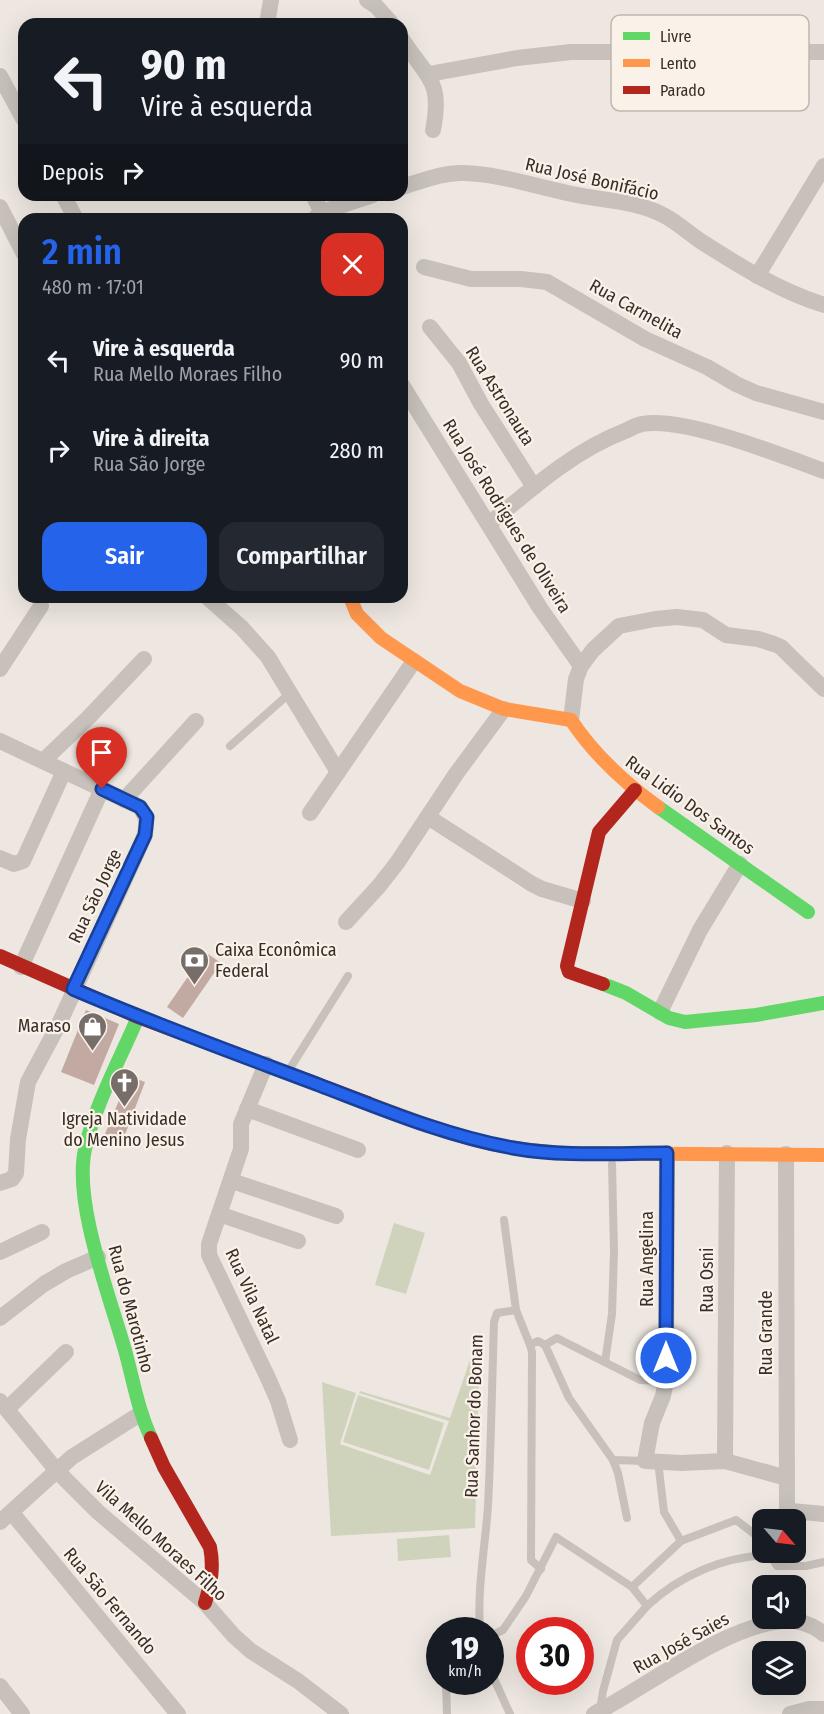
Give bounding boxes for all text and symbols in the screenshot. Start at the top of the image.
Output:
legend [611,15,809,111]
text: Livre [660,27,691,46]
text: 90 m [141,40,226,90]
icon: left [42,42,120,120]
text: Lento [660,54,696,73]
text: Parado [660,81,705,100]
text: Vire à esquerda [141,91,313,123]
street label: Rua José Bonifácio [523,153,661,205]
icon: right [116,156,149,189]
text: Depois [42,159,104,186]
text: 2 min [42,230,122,274]
button: close [321,233,384,296]
street label: Rua Carmelita [586,274,687,344]
text: 480 m · 17:01 [42,275,144,299]
text: Vire à esquerda [93,335,235,362]
street label: Rua Astronauta [461,342,539,450]
icon: left [42,344,75,377]
text: 90 m [340,347,384,374]
text: Rua Mello Moraes Filho [93,362,282,386]
street label: Rua José Rodrigues de Oliveira [438,415,576,617]
text: Vire à direita [93,425,209,452]
icon: right [42,434,75,467]
text: 280 m [330,437,384,464]
text: Rua São Jorge [93,452,205,476]
button: Sair [42,522,207,591]
button: Compartilhar [219,522,384,591]
pin [76,727,127,789]
icon: arrive [85,736,118,769]
street label: Rua Lidio Dos Santos [621,751,759,859]
street label: Rua São Jorge [64,845,126,947]
place label: Caixa Econômica Federal [215,939,337,982]
bank icon: Caixa Econômica Federal [178,944,210,986]
shop icon: Maraso [76,1010,108,1052]
place label: Maraso [18,1015,71,1037]
church icon: Igreja Natividade do Menino Jesus [108,1066,140,1108]
place label: Igreja Natividade do Menino Jesus [61,1108,187,1151]
street label: Rua Angelina [636,1211,658,1307]
street label: Rua do Marotinho [103,1243,159,1375]
street label: Rua Vila Natal [220,1245,284,1347]
street label: Rua Osni [696,1247,718,1313]
street label: Rua Grande [755,1290,777,1376]
position arrow [634,1326,698,1390]
street label: Rua Sanhor do Bonam [460,1334,488,1498]
street label: Vila Mello Moraes Filho [91,1476,231,1606]
north arrow [752,1509,806,1563]
map controls [752,1509,806,1695]
street label: Rua São Fernando [59,1543,161,1659]
button: sound [752,1575,806,1629]
street label: Rua José Saies [629,1607,733,1678]
speed limit sign: 30 [516,1617,594,1695]
text: 19 [451,1631,479,1667]
button: layers [752,1641,806,1695]
text: km/h [448,1662,482,1680]

